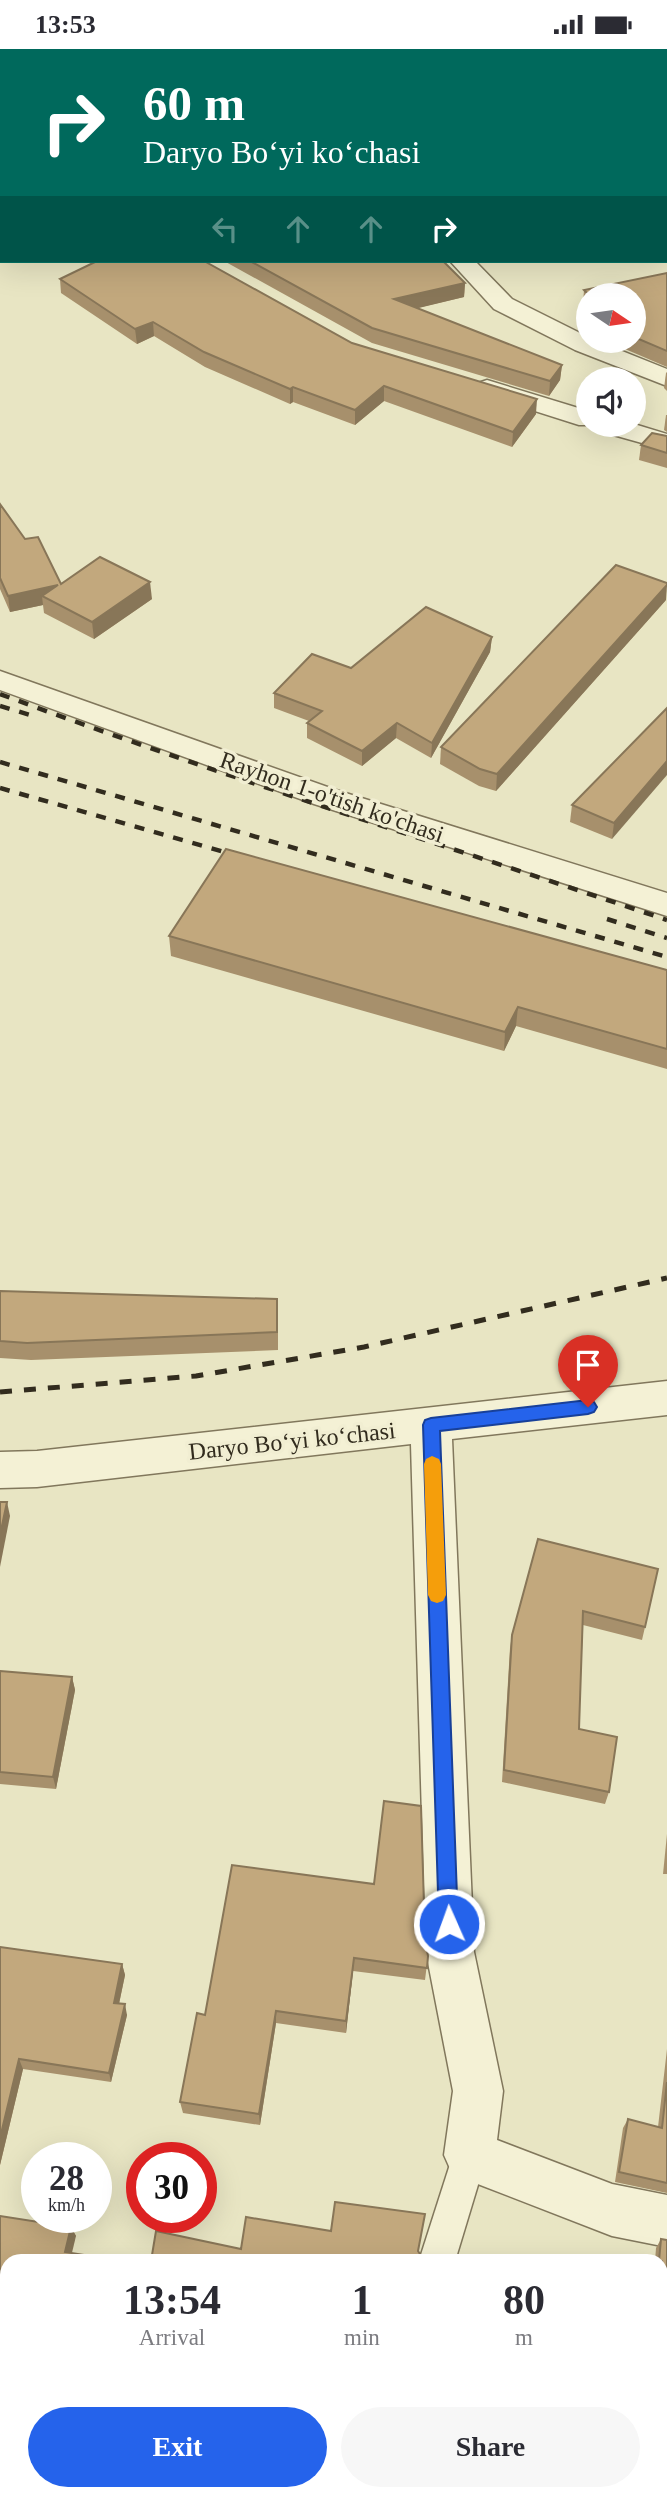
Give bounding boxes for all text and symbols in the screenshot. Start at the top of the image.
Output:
text: 13:53 [35,10,96,39]
text: 60 m [143,76,245,131]
icon: right [28,77,119,168]
text: Daryo Boʻyi koʻchasi [143,134,420,170]
icon: left [206,210,244,248]
icon: ahead [279,210,317,248]
icon: ahead [352,210,390,248]
icon: right [425,210,463,248]
north arrow [576,283,646,353]
map controls [576,283,646,437]
button: sound [576,367,646,437]
street label: Rayhon 1-o'tish ko'chasi [217,746,448,848]
pin [558,1335,618,1407]
icon: arrive [569,1346,607,1384]
street label: Daryo Boʻyi koʻchasi [187,1417,397,1465]
position arrow [412,1887,486,1961]
speed limit sign: 30 [126,2142,217,2233]
text: 28 [49,2159,84,2198]
text: km/h [48,2195,85,2215]
text: 13:54 [123,2277,221,2323]
text: 1 [351,2277,372,2323]
text: 80 [503,2277,545,2323]
text: Arrival [139,2325,205,2350]
text: min [344,2325,380,2350]
text: m [515,2325,533,2350]
button: Exit [28,2407,327,2487]
button: Share [341,2407,640,2487]

